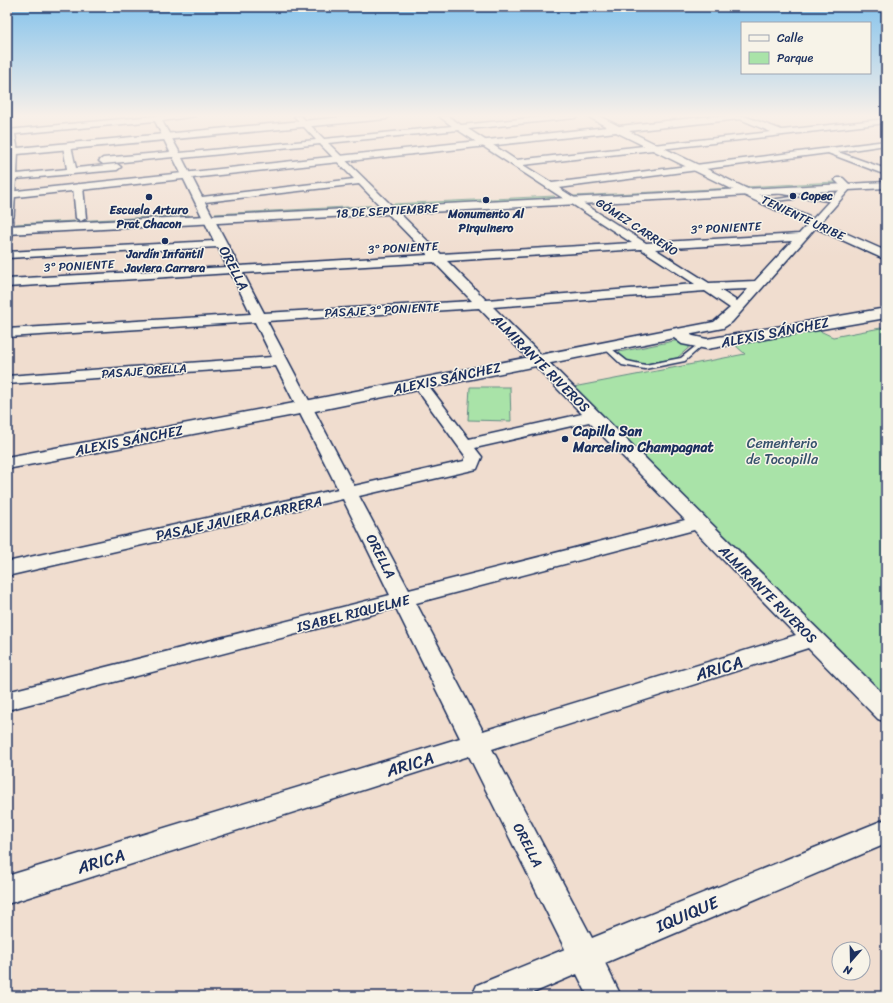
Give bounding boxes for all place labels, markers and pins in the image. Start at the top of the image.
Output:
place label: Copec [800,185,833,207]
marker: Copec [788,191,798,201]
marker: Escuela Arturo Prat Chacon [144,192,154,202]
marker: Monumento Al Pirquinero [481,195,491,205]
place label: Escuela Arturo Prat Chacon [110,199,189,235]
place label: Monumento Al Pirquinero [447,203,525,239]
marker: Jardín Infantil Javiera Carrera [160,236,170,246]
place label: Jardín Infantil Javiera Carrera [124,243,205,279]
place label: Capilla San Marcelino Champagnat [572,419,714,460]
marker: Capilla San Marcelino Champagnat [560,434,570,444]

